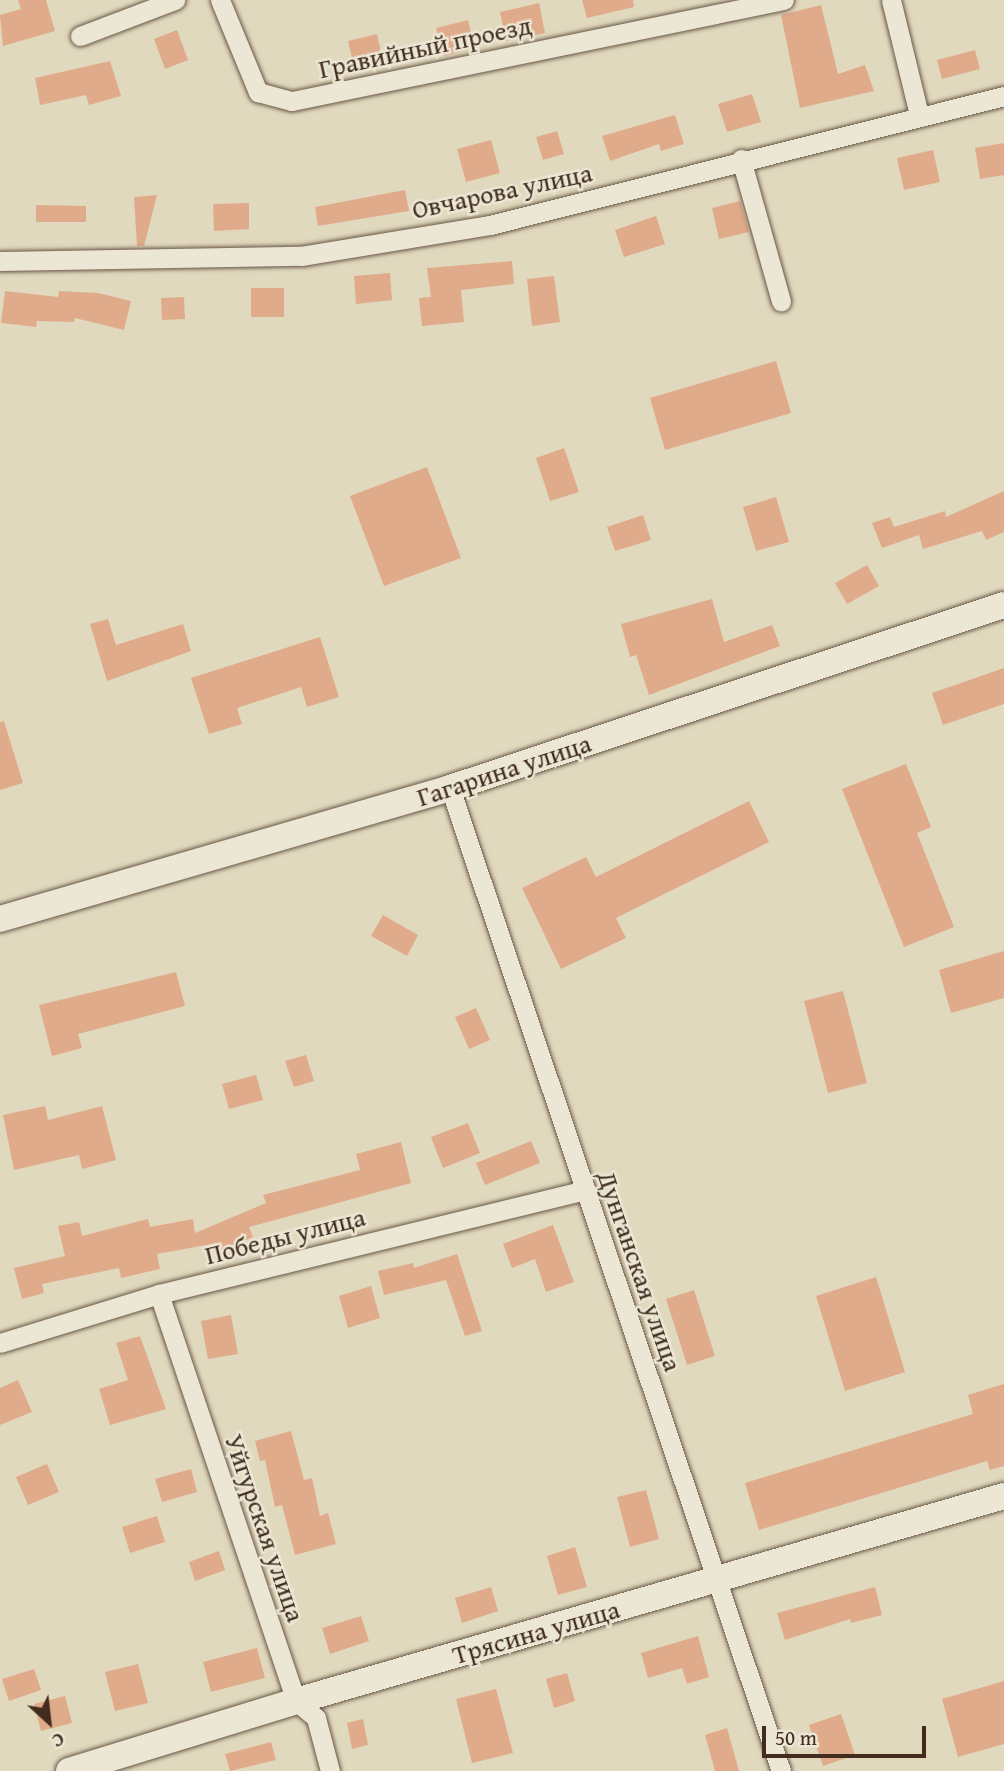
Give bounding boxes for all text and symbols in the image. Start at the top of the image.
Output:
street label: Гравийный проезд [316,9,534,85]
street label: Овчарова улица [409,157,595,225]
street label: Гагарина улица [413,727,595,813]
street label: Дунганская улица [591,1167,689,1375]
street label: Победы улица [202,1201,368,1271]
street label: Уйгурская улица [218,1430,312,1626]
street label: Трясина улица [449,1593,623,1671]
north arrow [14,1687,84,1757]
scale bar [766,1712,930,1756]
text: 50 m [775,1722,817,1753]
text: С [47,1726,70,1756]

